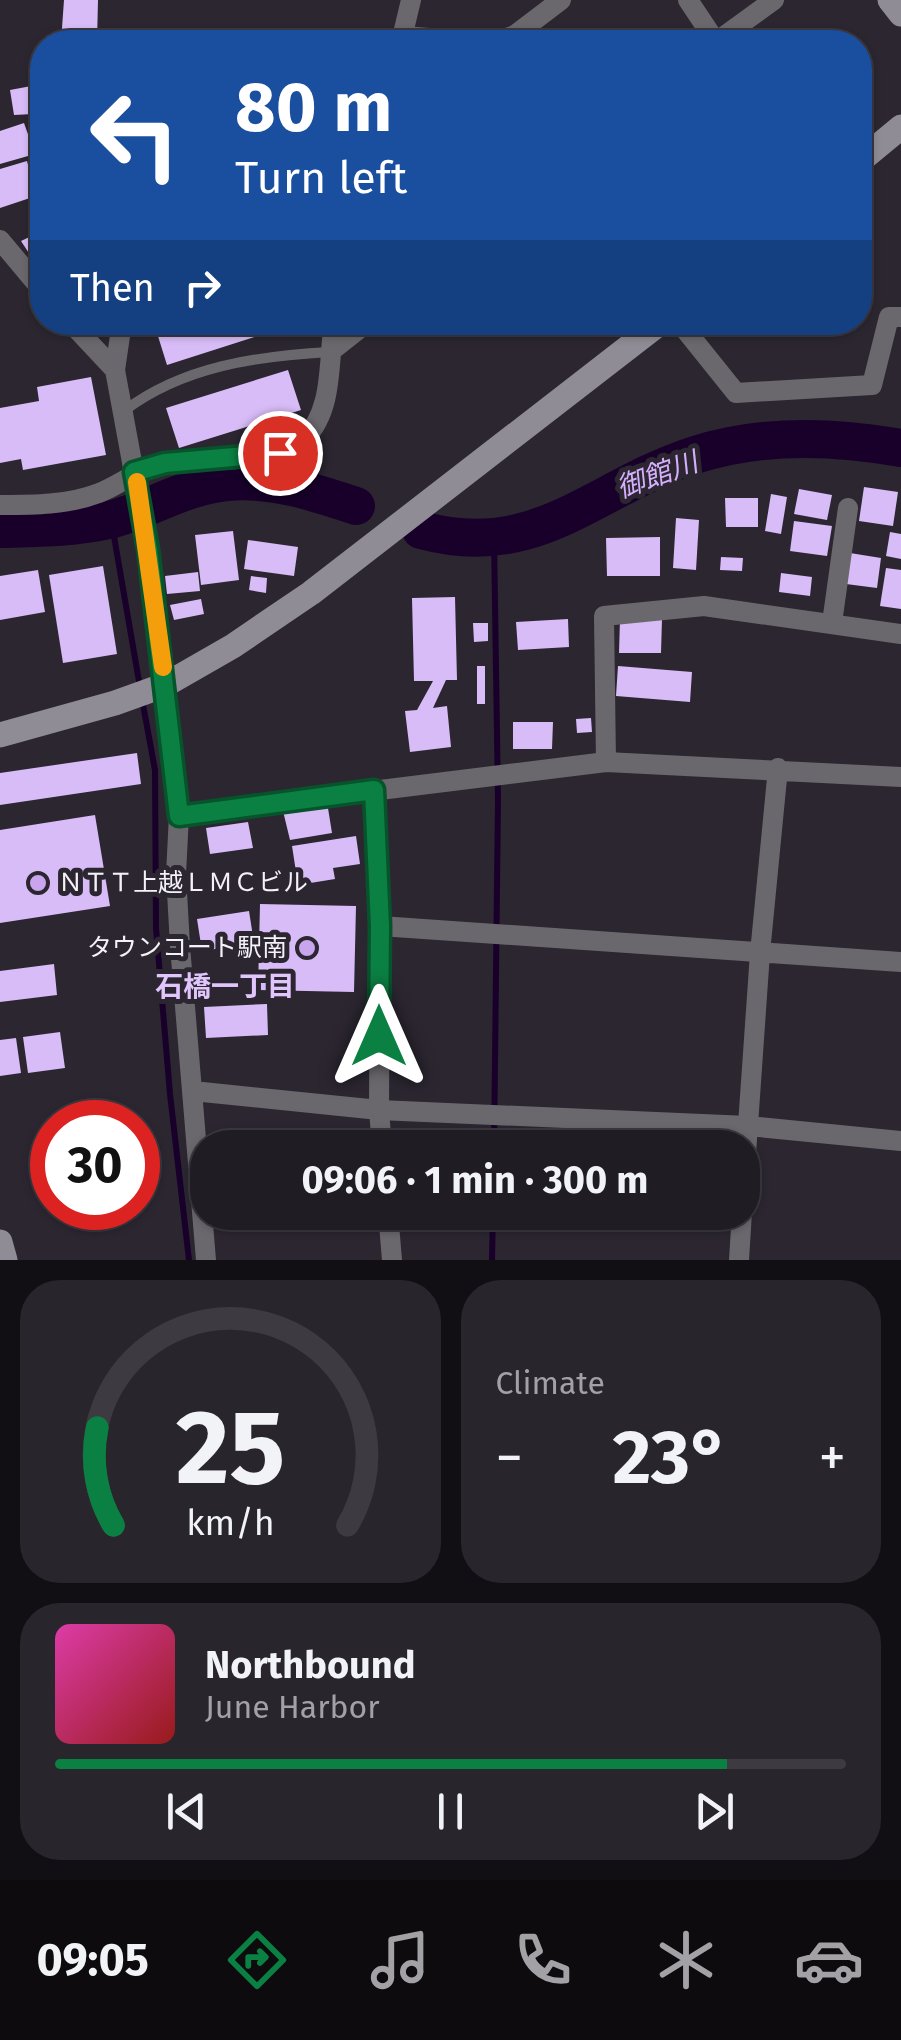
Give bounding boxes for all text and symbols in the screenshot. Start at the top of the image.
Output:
text: 80 m [235,66,392,150]
icon: left [70,70,200,200]
text: Turn left [235,151,407,205]
icon: right [175,260,230,315]
text: Then [70,265,155,311]
pin [238,411,323,496]
icon: arrive [253,426,308,481]
water label: 御館川 [612,444,705,505]
place label: ＮＴＴ上越ＬＭＣビル [58,868,308,898]
marker: ＮＴＴ上越ＬＭＣビル [27,872,49,894]
place label: タウンコート駅南 [87,933,287,963]
marker: タウンコート駅南 [296,937,318,959]
district label: 石橋一丁目 [155,970,295,1003]
position arrow [327,984,431,1088]
speed limit sign: 30 [30,1100,160,1230]
text: 09:06 · 1 min · 300 m [302,1157,648,1203]
text: Climate [496,1364,605,1402]
text: 25 [175,1386,285,1511]
text: 23° [613,1413,729,1503]
text: − [496,1425,523,1491]
text: + [819,1425,846,1491]
text: km/h [186,1502,274,1544]
text: Northbound [205,1642,416,1688]
text: June Harbor [205,1688,380,1726]
icon: previous [159,1784,214,1839]
icon: pause [423,1784,478,1839]
icon: next [687,1784,742,1839]
icon: directions [222,1925,292,1995]
icon: music [365,1925,435,1995]
icon: phone [508,1925,578,1995]
icon: climate [651,1925,721,1995]
icon: car [794,1925,864,1995]
text: 09:05 [37,1933,149,1987]

